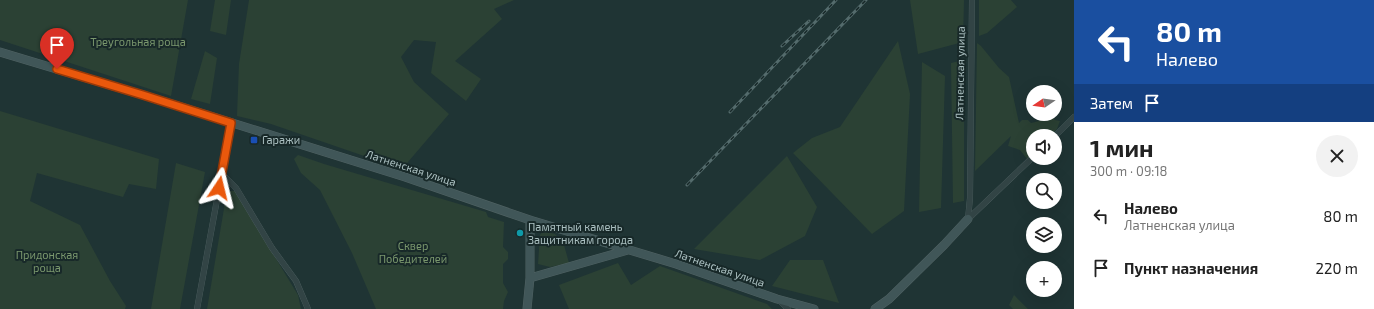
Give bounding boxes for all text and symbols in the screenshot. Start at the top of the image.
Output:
text: 80 m [1156,14,1222,48]
icon: left [1090,16,1142,68]
street label: Латненская улица [952,26,968,120]
pin [40,28,74,69]
icon: arrive [46,34,68,56]
park label: Треугольная роща [90,35,186,49]
text: Налево [1156,48,1218,70]
north arrow [1026,85,1062,121]
map controls [1026,85,1062,297]
icon: arrive [1141,92,1163,114]
text: Затем [1090,94,1133,112]
button: sound [1026,129,1062,165]
place label: Гаражи [262,133,300,146]
text: 1 мин [1090,133,1154,162]
marker: Гаражи [249,135,259,145]
button: close [1316,135,1358,177]
street label: Латненская улица [364,147,458,189]
text: 300 m · 09:18 [1090,163,1167,179]
position arrow [198,167,240,209]
button: search [1026,173,1062,209]
text: Налево [1124,199,1178,217]
icon: left [1090,205,1112,227]
text: 80 m [1323,207,1358,225]
button: layers [1026,217,1062,253]
text: Латненская улица [1124,217,1235,233]
place label: Памятный камень Защитникам города [528,220,633,246]
marker: Памятный камень Защитникам города [515,228,525,238]
park label: Сквер Победителей [379,239,447,265]
street label: Латненская улица [673,246,767,290]
park label: Придонская роща [16,248,78,274]
icon: arrive [1090,257,1112,279]
text: Пункт назначения [1124,259,1258,277]
text: 220 m [1316,259,1358,277]
button: + [1026,261,1062,297]

